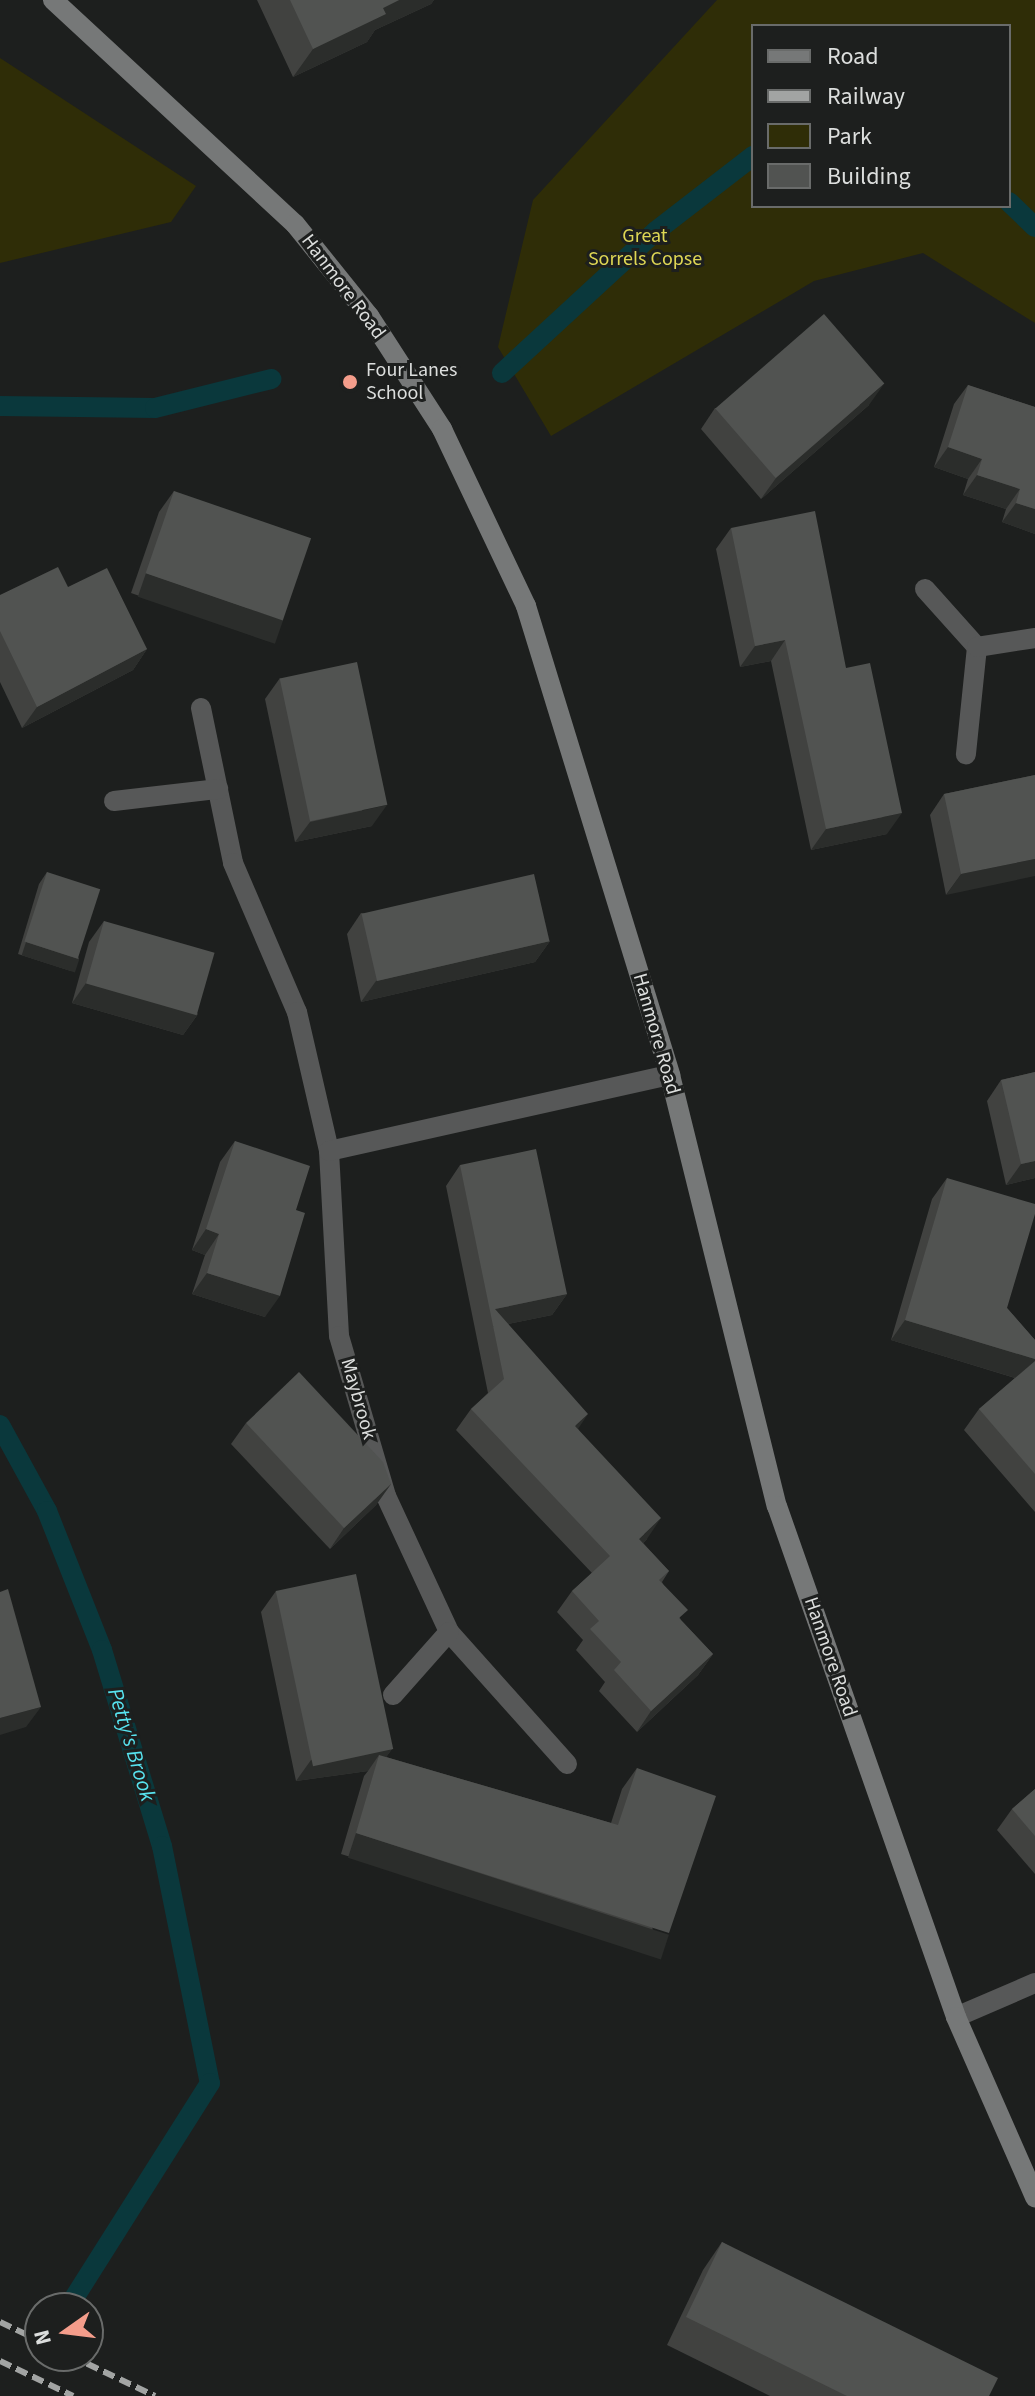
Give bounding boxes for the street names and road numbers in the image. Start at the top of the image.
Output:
street label: Hanmore Road [296,230,390,344]
street label: Hanmore Road [627,971,685,1097]
street label: Maybrook [335,1356,381,1442]
street label: Hanmore Road [798,1594,862,1720]

